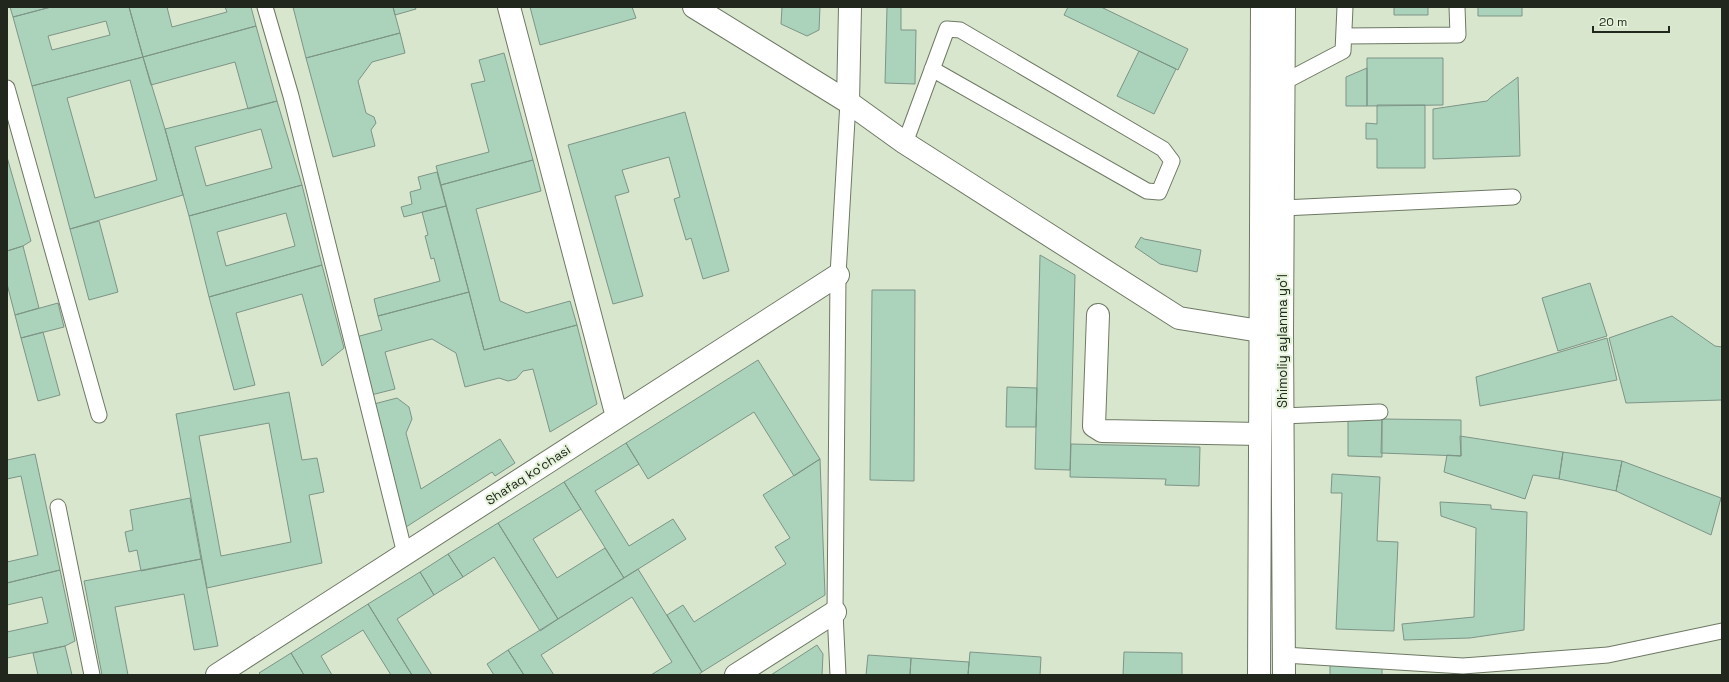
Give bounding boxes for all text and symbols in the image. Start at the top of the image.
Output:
scale bar [1593,8,1669,34]
text: 20 m [1599,14,1627,30]
street label: Shimoliy aylanma yoʻl [1274,274,1291,408]
street label: Shafaq koʻchasi [482,441,574,509]

